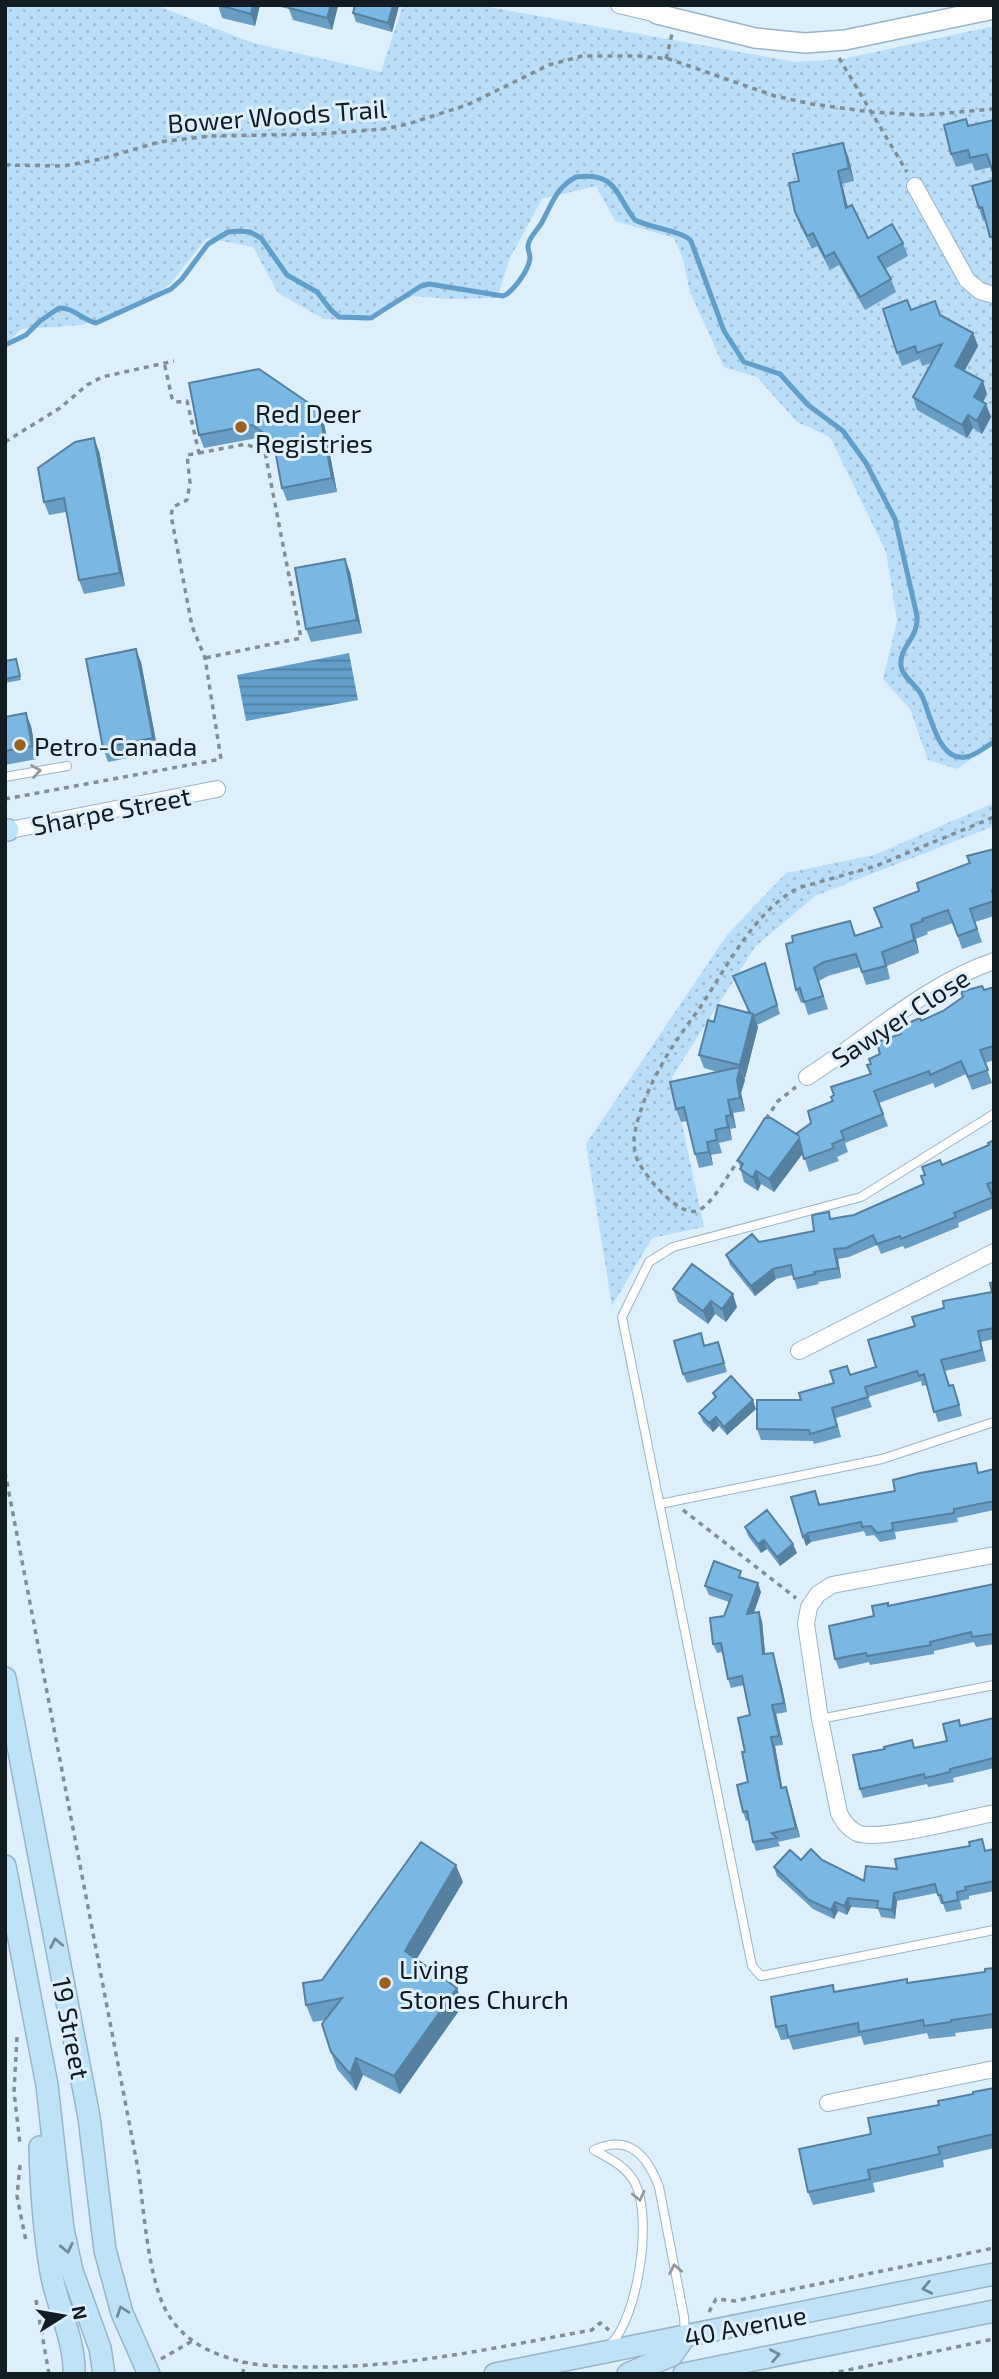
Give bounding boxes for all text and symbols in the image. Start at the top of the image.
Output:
street label: Bower Woods Trail [166,92,388,138]
place label: Red Deer Registries [255,397,373,458]
marker: Red Deer Registries [233,419,249,435]
place label: Petro-Canada [34,730,197,761]
marker: Petro-Canada [12,737,28,753]
one-way arrow [30,765,42,780]
street label: Sharpe Street [29,779,193,841]
street label: Sawyer Close [825,961,975,1073]
one-way arrow [49,1937,64,1949]
place label: Living Stones Church [399,1953,569,2014]
street label: 19 Street [47,1974,97,2082]
marker: Living Stones Church [377,1975,393,1991]
one-way arrow [630,2190,645,2202]
one-way arrow [58,2242,73,2254]
one-way arrow [668,2263,683,2275]
one-way arrow [921,2279,933,2294]
north arrow [28,2281,98,2351]
street label: 40 Avenue [681,2298,809,2352]
text: N [68,2304,93,2322]
one-way arrow [116,2306,130,2318]
one-way arrow [769,2349,781,2364]

